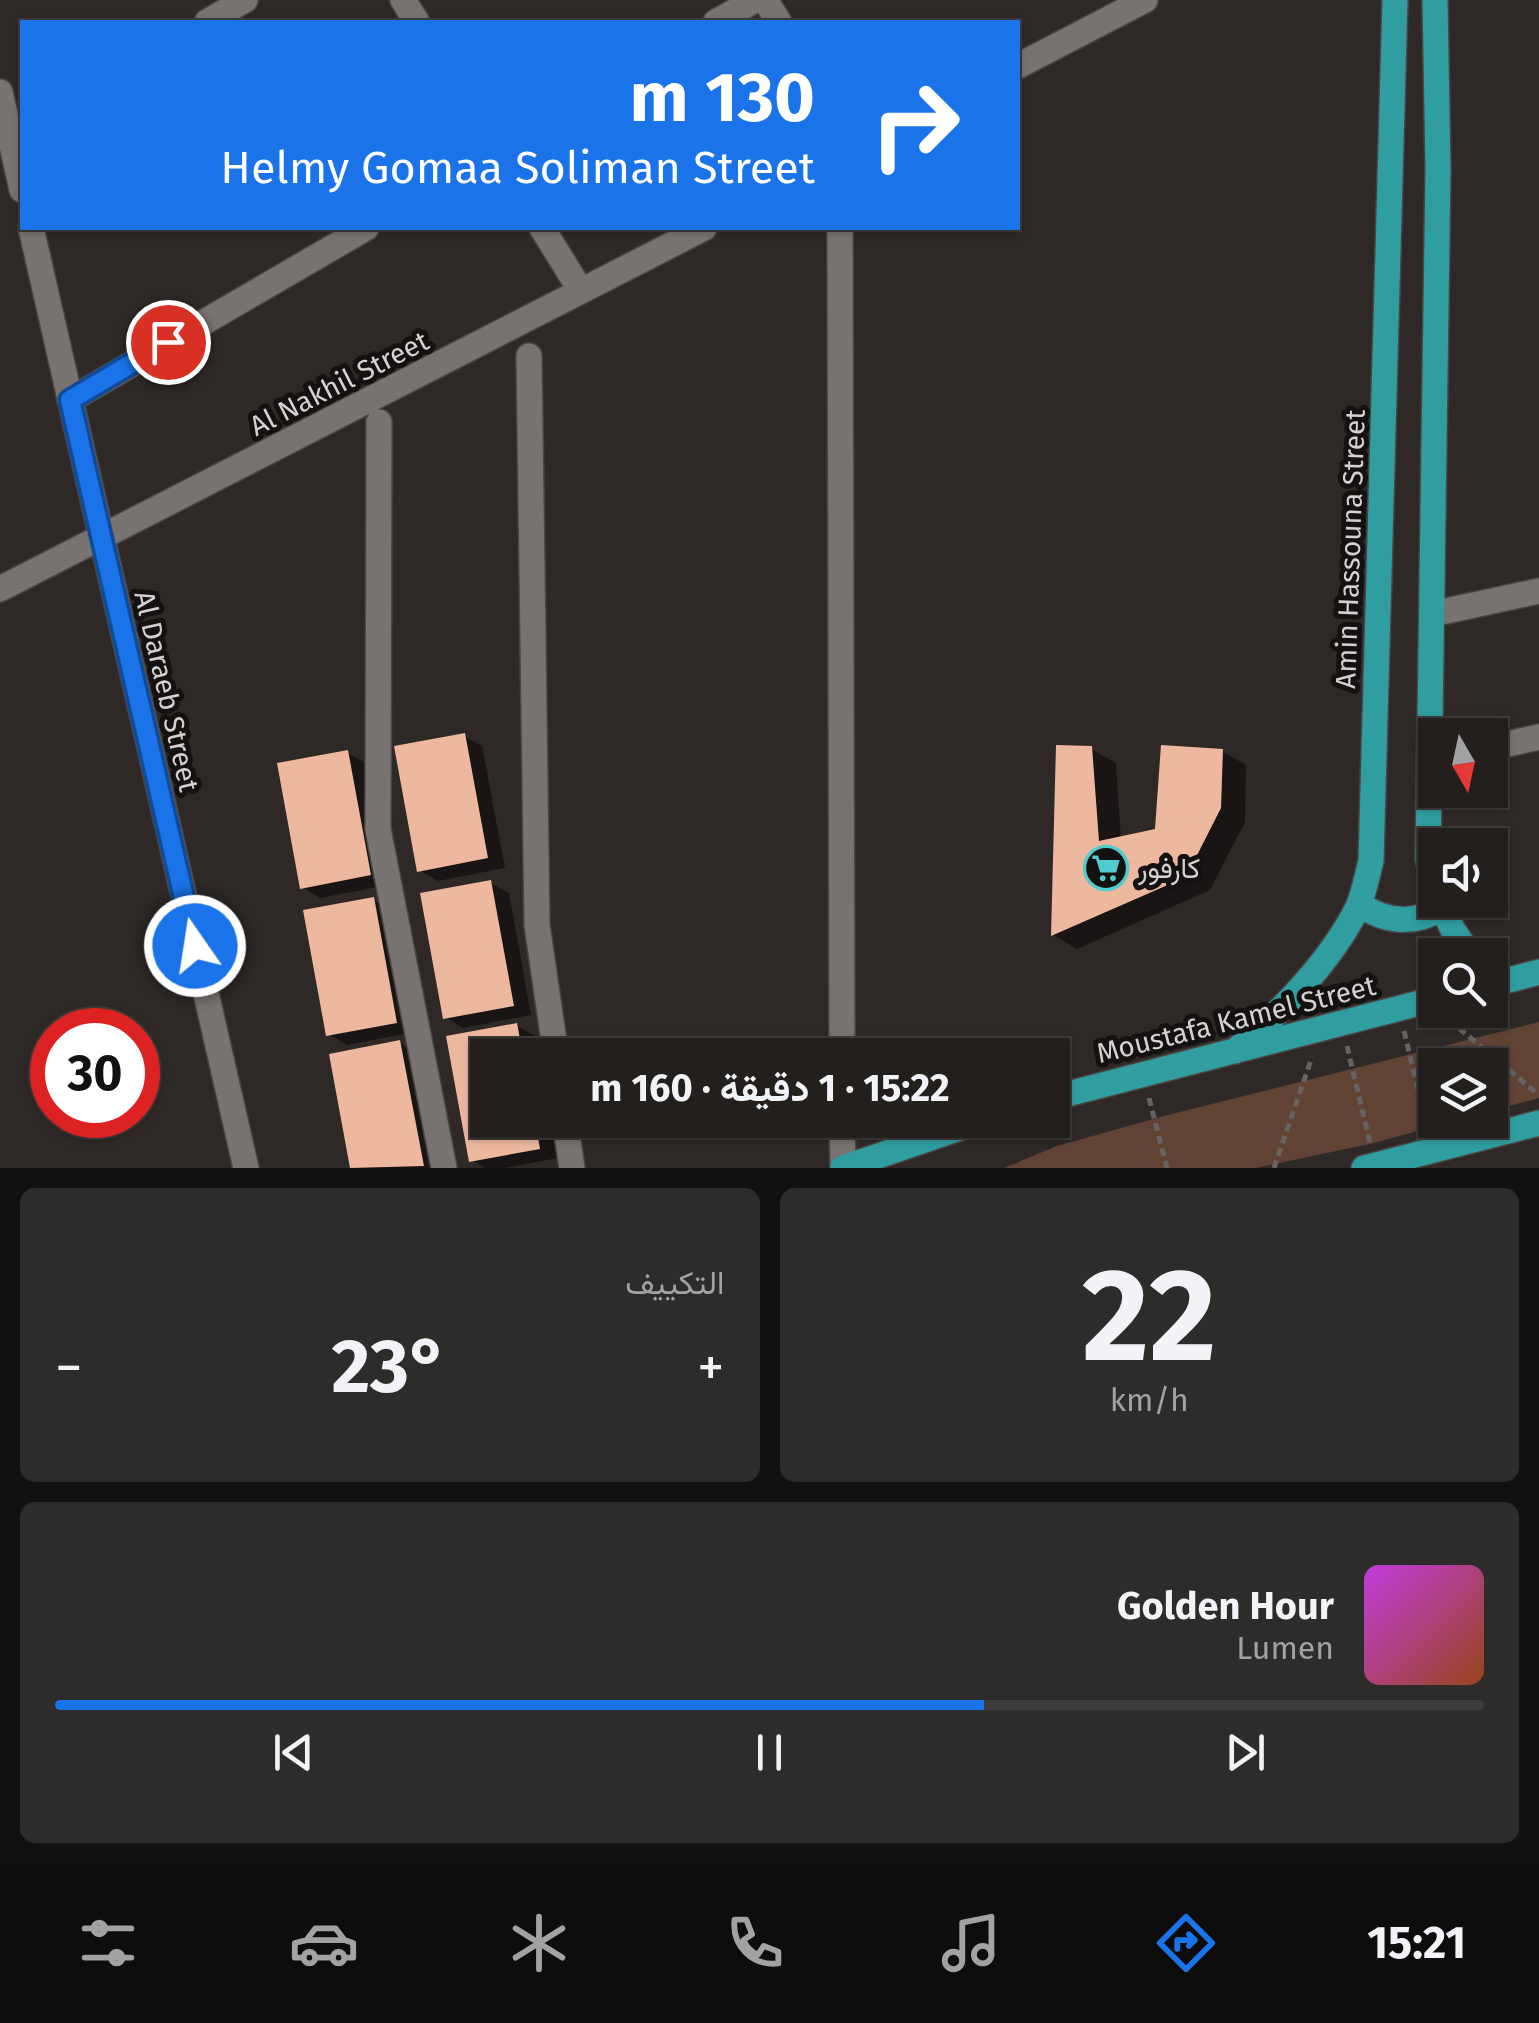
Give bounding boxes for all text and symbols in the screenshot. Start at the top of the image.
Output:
text: 130 m [629,56,815,140]
icon: right [850,60,980,190]
text: Helmy Gomaa Soliman Street [220,141,815,195]
pin [126,300,211,385]
icon: arrive [141,315,196,370]
street label: Al Nakhil Street [244,324,435,443]
street label: Amin Hassouna Street [1329,408,1372,689]
street label: Al Daraeb Street [127,588,206,796]
north arrow [1418,718,1508,808]
map controls [1418,718,1508,1138]
button: sound [1418,828,1508,918]
supermarket icon: كارفور [1083,845,1129,891]
place label: كارفور [1137,852,1200,886]
position arrow [143,894,247,998]
button: search [1418,938,1508,1028]
street label: Moustafa Kamel Street [1093,969,1380,1070]
speed limit sign: 30 [30,1008,160,1138]
button: layers [1418,1048,1508,1138]
text: 15:22 · 1 دقيقة · 160 m [590,1065,950,1111]
text: 22 [1082,1238,1216,1394]
text: التكييف [625,1264,725,1302]
text: 23° [332,1322,448,1412]
text: − [55,1335,83,1401]
text: + [697,1335,724,1401]
text: km/h [1110,1381,1189,1419]
text: Golden Hour [1117,1583,1334,1629]
text: Lumen [1236,1629,1334,1667]
icon: previous [266,1725,321,1780]
icon: pause [742,1725,797,1780]
icon: next [1218,1725,1273,1780]
icon: filters [73,1908,143,1978]
icon: car [289,1908,359,1978]
icon: climate [504,1908,574,1978]
icon: phone [720,1908,790,1978]
icon: music [936,1908,1006,1978]
icon: directions [1151,1908,1221,1978]
text: 15:21 [1367,1916,1466,1970]

